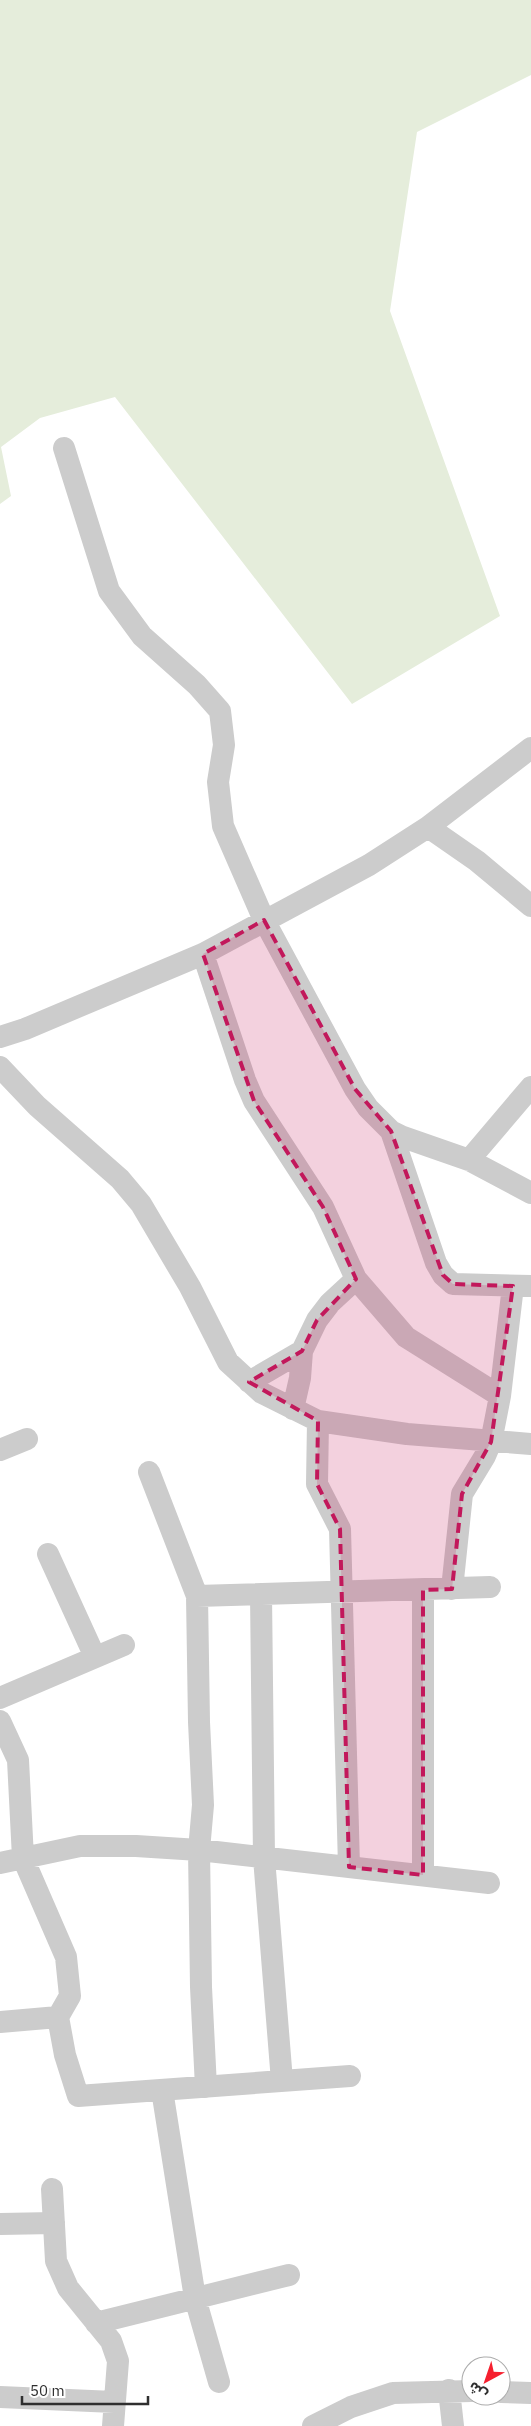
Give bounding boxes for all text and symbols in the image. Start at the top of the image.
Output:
north arrow [461,2356,511,2406]
scale bar [22,2374,149,2406]
text: ش [465,2378,491,2404]
text: 50 m [30,2381,65,2400]

